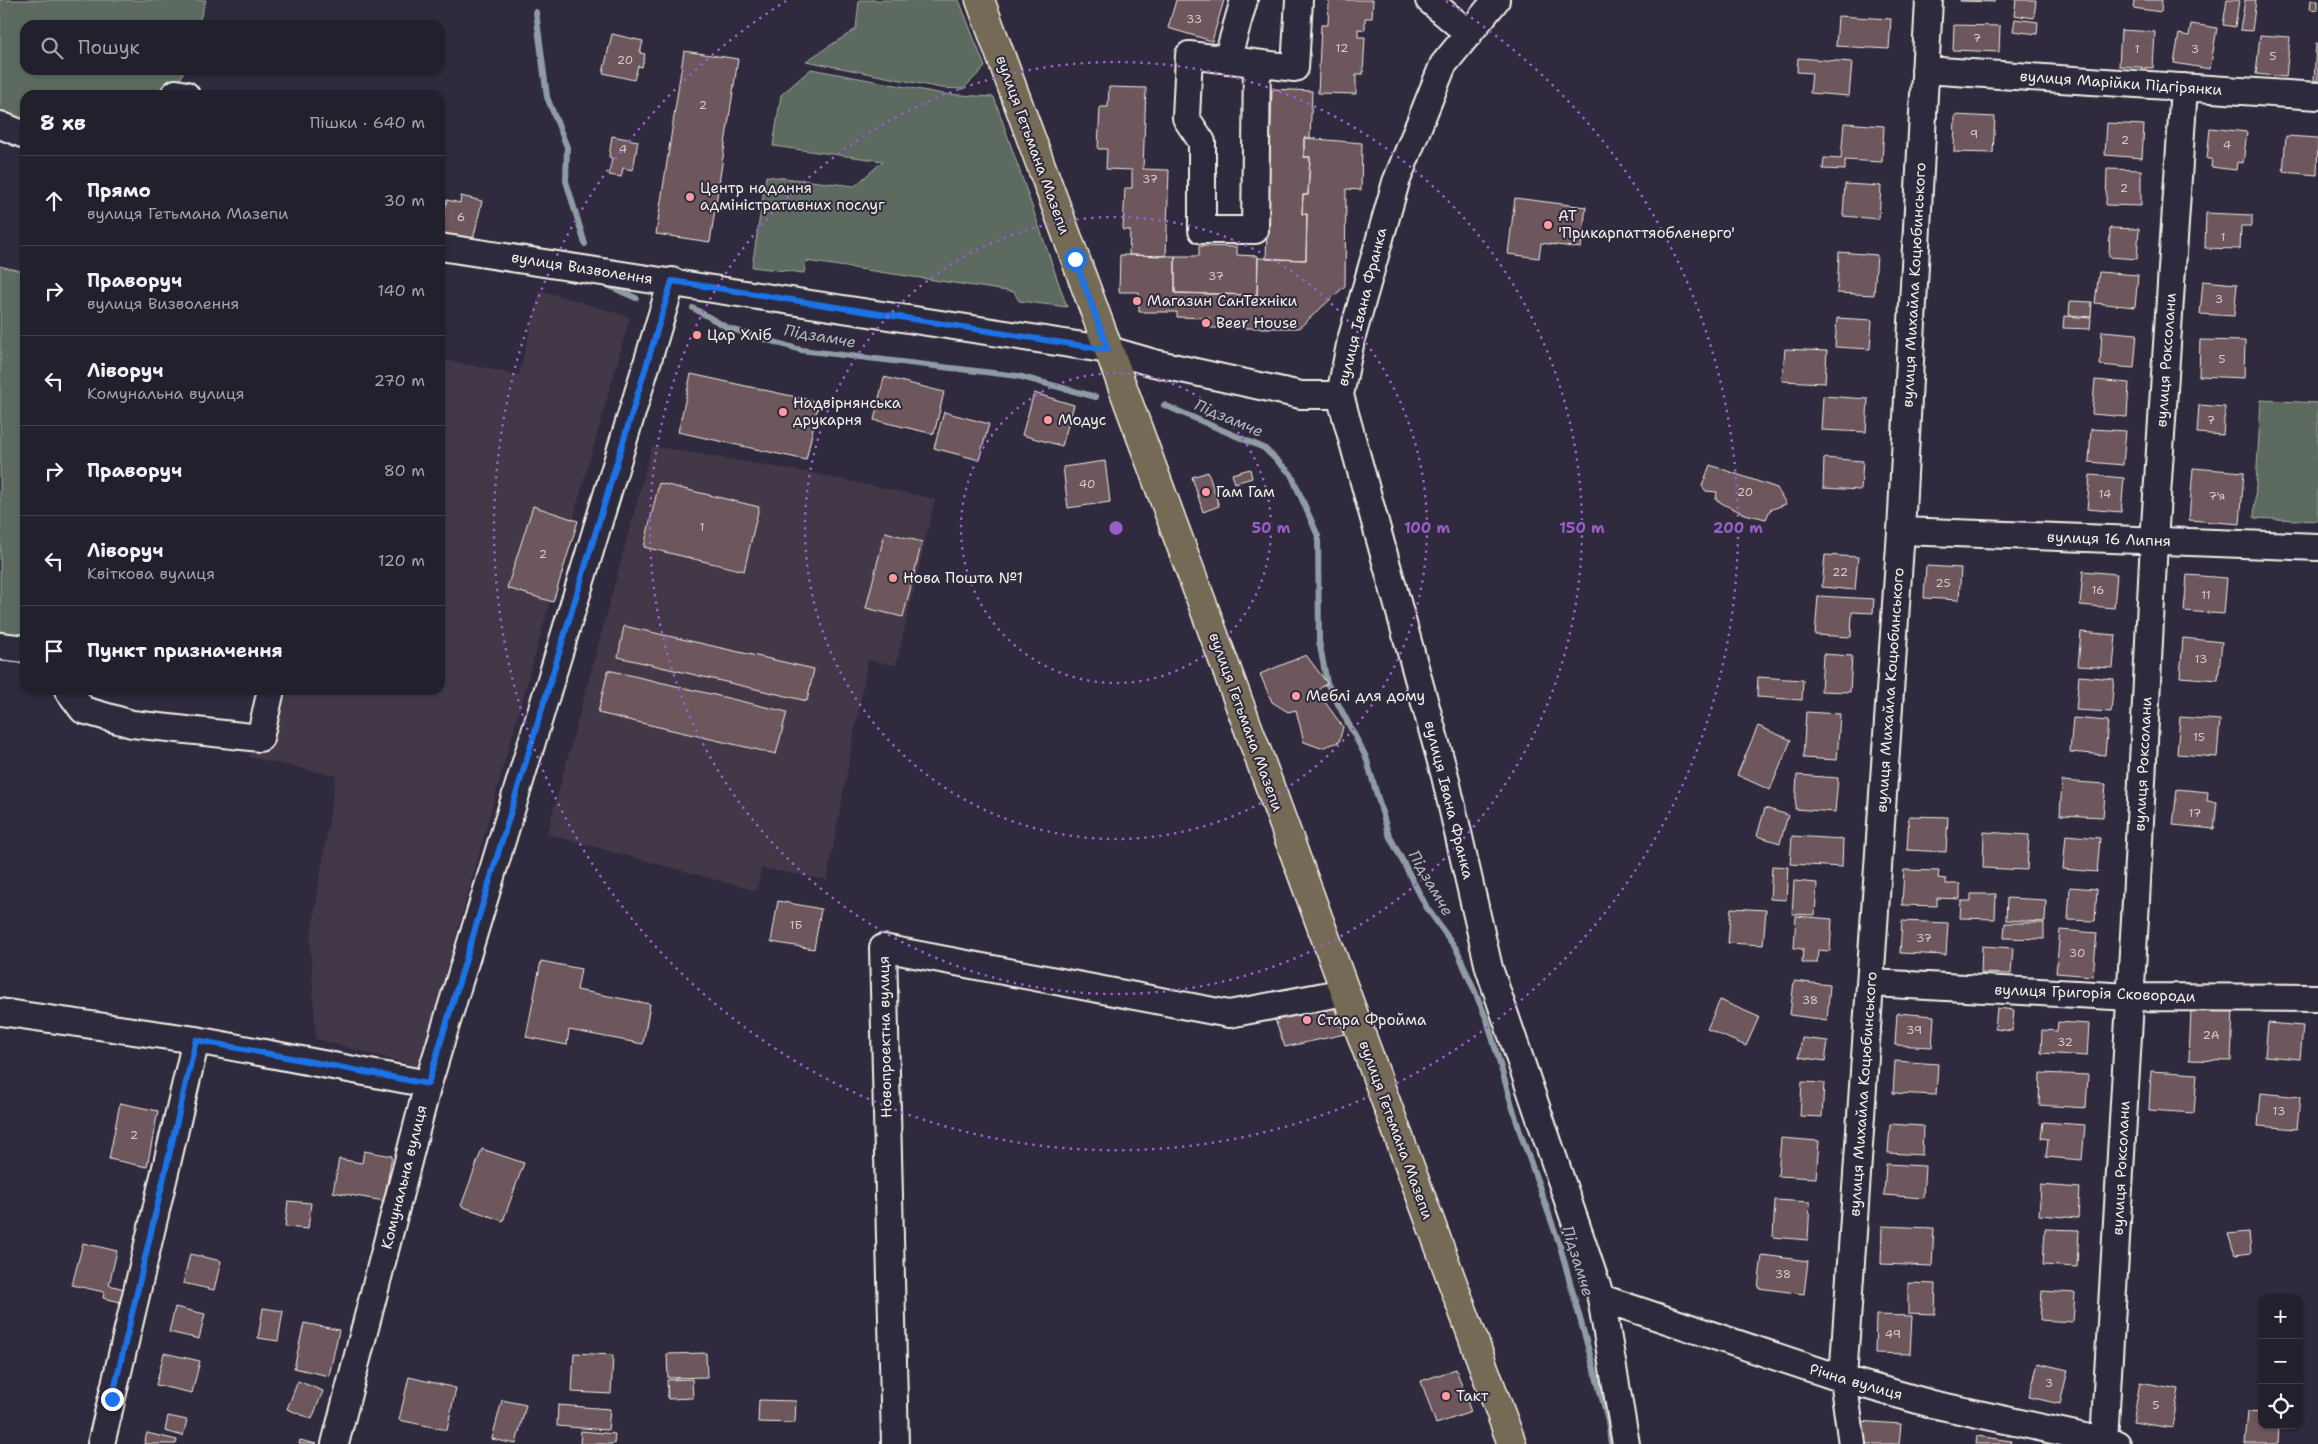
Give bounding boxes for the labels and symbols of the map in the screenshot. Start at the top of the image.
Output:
house number: 33 [1186,11,1202,27]
house number: 7 [1973,30,1981,46]
house number: 12 [1336,40,1348,56]
house number: 1 [2134,41,2140,57]
house number: 3 [2191,41,2199,57]
house number: 5 [2269,48,2277,64]
house number: 20 [617,52,633,68]
street label: вулиця Гетьмана Мазепи [991,53,1075,237]
street label: вулиця Марійки Підгірянки [2019,66,2223,100]
house number: 2 [699,97,707,113]
house number: 9 [1970,126,1978,142]
house number: 2 [2121,132,2129,148]
house number: 4 [2223,137,2231,153]
house number: 4 [619,141,627,157]
street label: вулиця Михайла Коцюбинського [1898,162,1930,408]
house number: 37 [1142,171,1158,187]
place label: Центр надання адміністративних послуг [700,178,885,215]
house number: 2 [2120,180,2128,196]
marker: Центр надання адміністративних послуг [684,191,696,203]
place label: АТ 'Прикарпаттяобленерго' [1558,206,1735,243]
house number: 6 [457,209,465,225]
marker: АТ 'Прикарпаттяобленерго' [1542,219,1554,231]
street label: вулиця Івана Франка [1333,225,1392,388]
house number: 1 [2220,229,2226,245]
street label: вулиця Визволення [510,247,654,289]
route start [1064,248,1087,271]
house number: 37 [1208,268,1224,284]
place label: Магазин СанТехніки [1147,291,1297,311]
house number: 3 [2215,291,2223,307]
street label: вулиця Роксолани [2151,292,2181,428]
marker: Магазин СанТехніки [1131,295,1143,307]
place label: Beer House [1216,313,1298,333]
marker: Beer House [1200,317,1212,329]
water label: Підзамче [782,319,858,353]
place label: Цар Хліб [707,325,772,345]
marker: Цар Хліб [691,329,703,341]
house number: 5 [2218,351,2226,367]
place label: Надвірнянська друкарня [793,393,902,430]
water label: Підзамче [1191,394,1267,442]
marker: Надвірнянська друкарня [777,406,789,418]
place label: Модус [1058,410,1106,430]
house number: 7 [2207,412,2215,428]
marker: Модус [1042,414,1054,426]
house number: 40 [1079,476,1095,492]
place label: Гам Гам [1216,482,1275,502]
house number: 20 [1737,484,1753,500]
marker: Гам Гам [1200,486,1212,498]
house number: 14 [2099,486,2111,502]
house number: 7'я [2209,488,2225,504]
text: 50 m [1252,518,1291,538]
text: 100 m [1404,518,1450,538]
text: 150 m [1559,518,1605,538]
text: 200 m [1713,518,1763,538]
house number: 1 [699,519,705,535]
centre of rings [1107,519,1125,537]
street label: вулиця 16 Липня [2047,527,2171,551]
house number: 2 [539,546,547,562]
house number: 22 [1832,564,1848,580]
street label: вулиця Михайла Коцюбинського [1871,567,1909,813]
place label: Нова Пошта №1 [903,568,1023,588]
marker: Нова Пошта №1 [887,572,899,584]
house number: 25 [1935,575,1951,591]
house number: 16 [2091,582,2105,598]
house number: 11 [2201,587,2211,603]
street label: вулиця Гетьмана Мазепи [1204,630,1288,814]
house number: 13 [2195,651,2207,667]
place label: Меблі для дому [1306,686,1425,706]
marker: Меблі для дому [1290,690,1302,702]
street label: вулиця Роксолани [2129,696,2157,832]
street label: вулиця Івана Франка [1420,719,1479,882]
house number: 15 [2193,729,2205,745]
house number: 17 [2189,805,2201,821]
water label: Підзамче [1404,846,1458,920]
house number: 1Б [790,917,803,933]
house number: 37 [1916,930,1932,946]
house number: 30 [2069,945,2085,961]
street label: Новопроектна вулиця [874,956,896,1118]
street label: вулиця Михайла Коцюбинського [1844,971,1882,1217]
street label: вулиця Григорія Сковороди [1994,979,2196,1007]
house number: 38 [1802,992,1818,1008]
place label: Стара Фройма [1317,1010,1427,1030]
marker: Стара Фройма [1301,1014,1313,1026]
house number: 39 [1906,1022,1922,1038]
house number: 2А [2202,1027,2220,1043]
house number: 32 [2057,1034,2073,1050]
street label: вулиця Гетьмана Мазепи [1354,1038,1438,1222]
street label: вулиця Роксолани [2107,1100,2135,1236]
street label: Комунальна вулиця [376,1103,432,1251]
house number: 13 [2273,1103,2285,1119]
house number: 2 [130,1127,138,1143]
water label: Підзамче [1557,1223,1599,1299]
house number: 38 [1775,1266,1791,1282]
house number: 49 [1885,1326,1901,1342]
street label: Річна вулиця [1807,1359,1905,1405]
house number: 3 [2045,1375,2053,1391]
place label: Такт [1456,1386,1489,1406]
route end [101,1388,124,1411]
marker: Такт [1440,1390,1452,1402]
house number: 5 [2152,1397,2160,1413]

